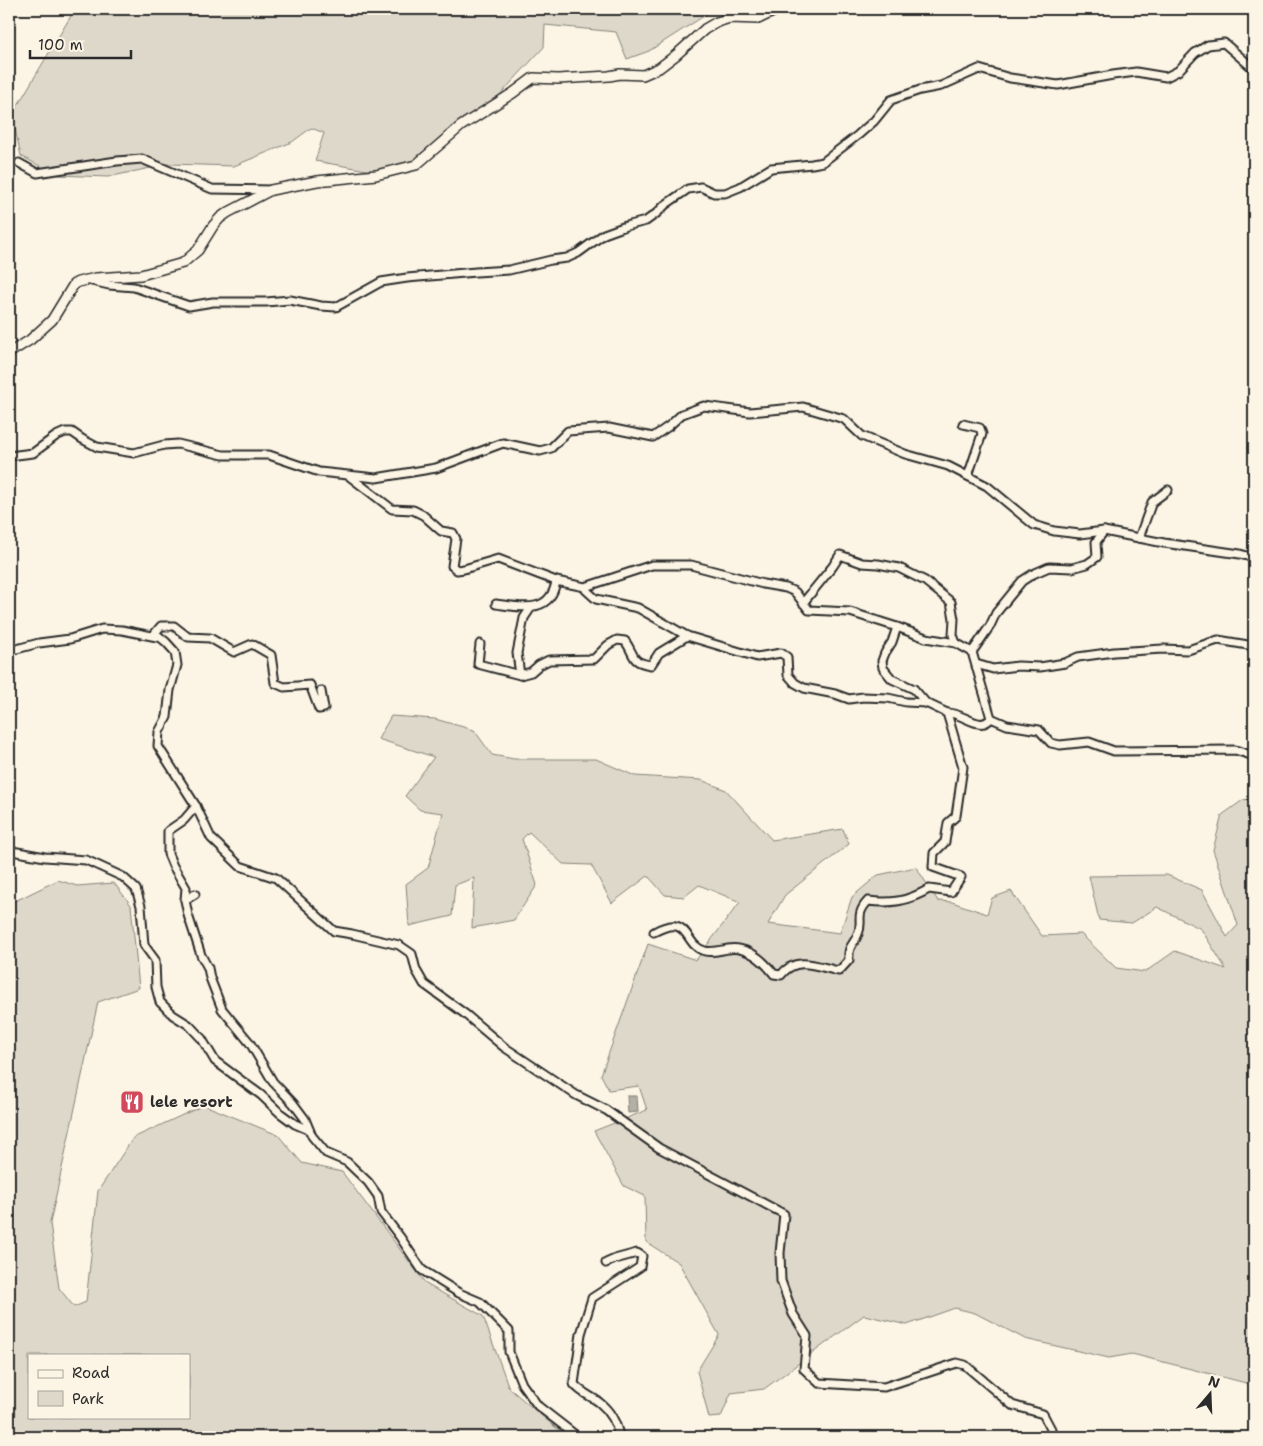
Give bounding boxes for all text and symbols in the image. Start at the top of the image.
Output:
scale bar [30,28,131,60]
text: 100 m [38,35,83,55]
restaurant icon: lele resort [119,1089,145,1115]
place label: lele resort [150,1092,232,1112]
legend [28,1354,190,1418]
text: Road [72,1363,110,1383]
north arrow [1186,1368,1236,1418]
text: N [1206,1371,1222,1392]
text: Park [72,1389,104,1409]

